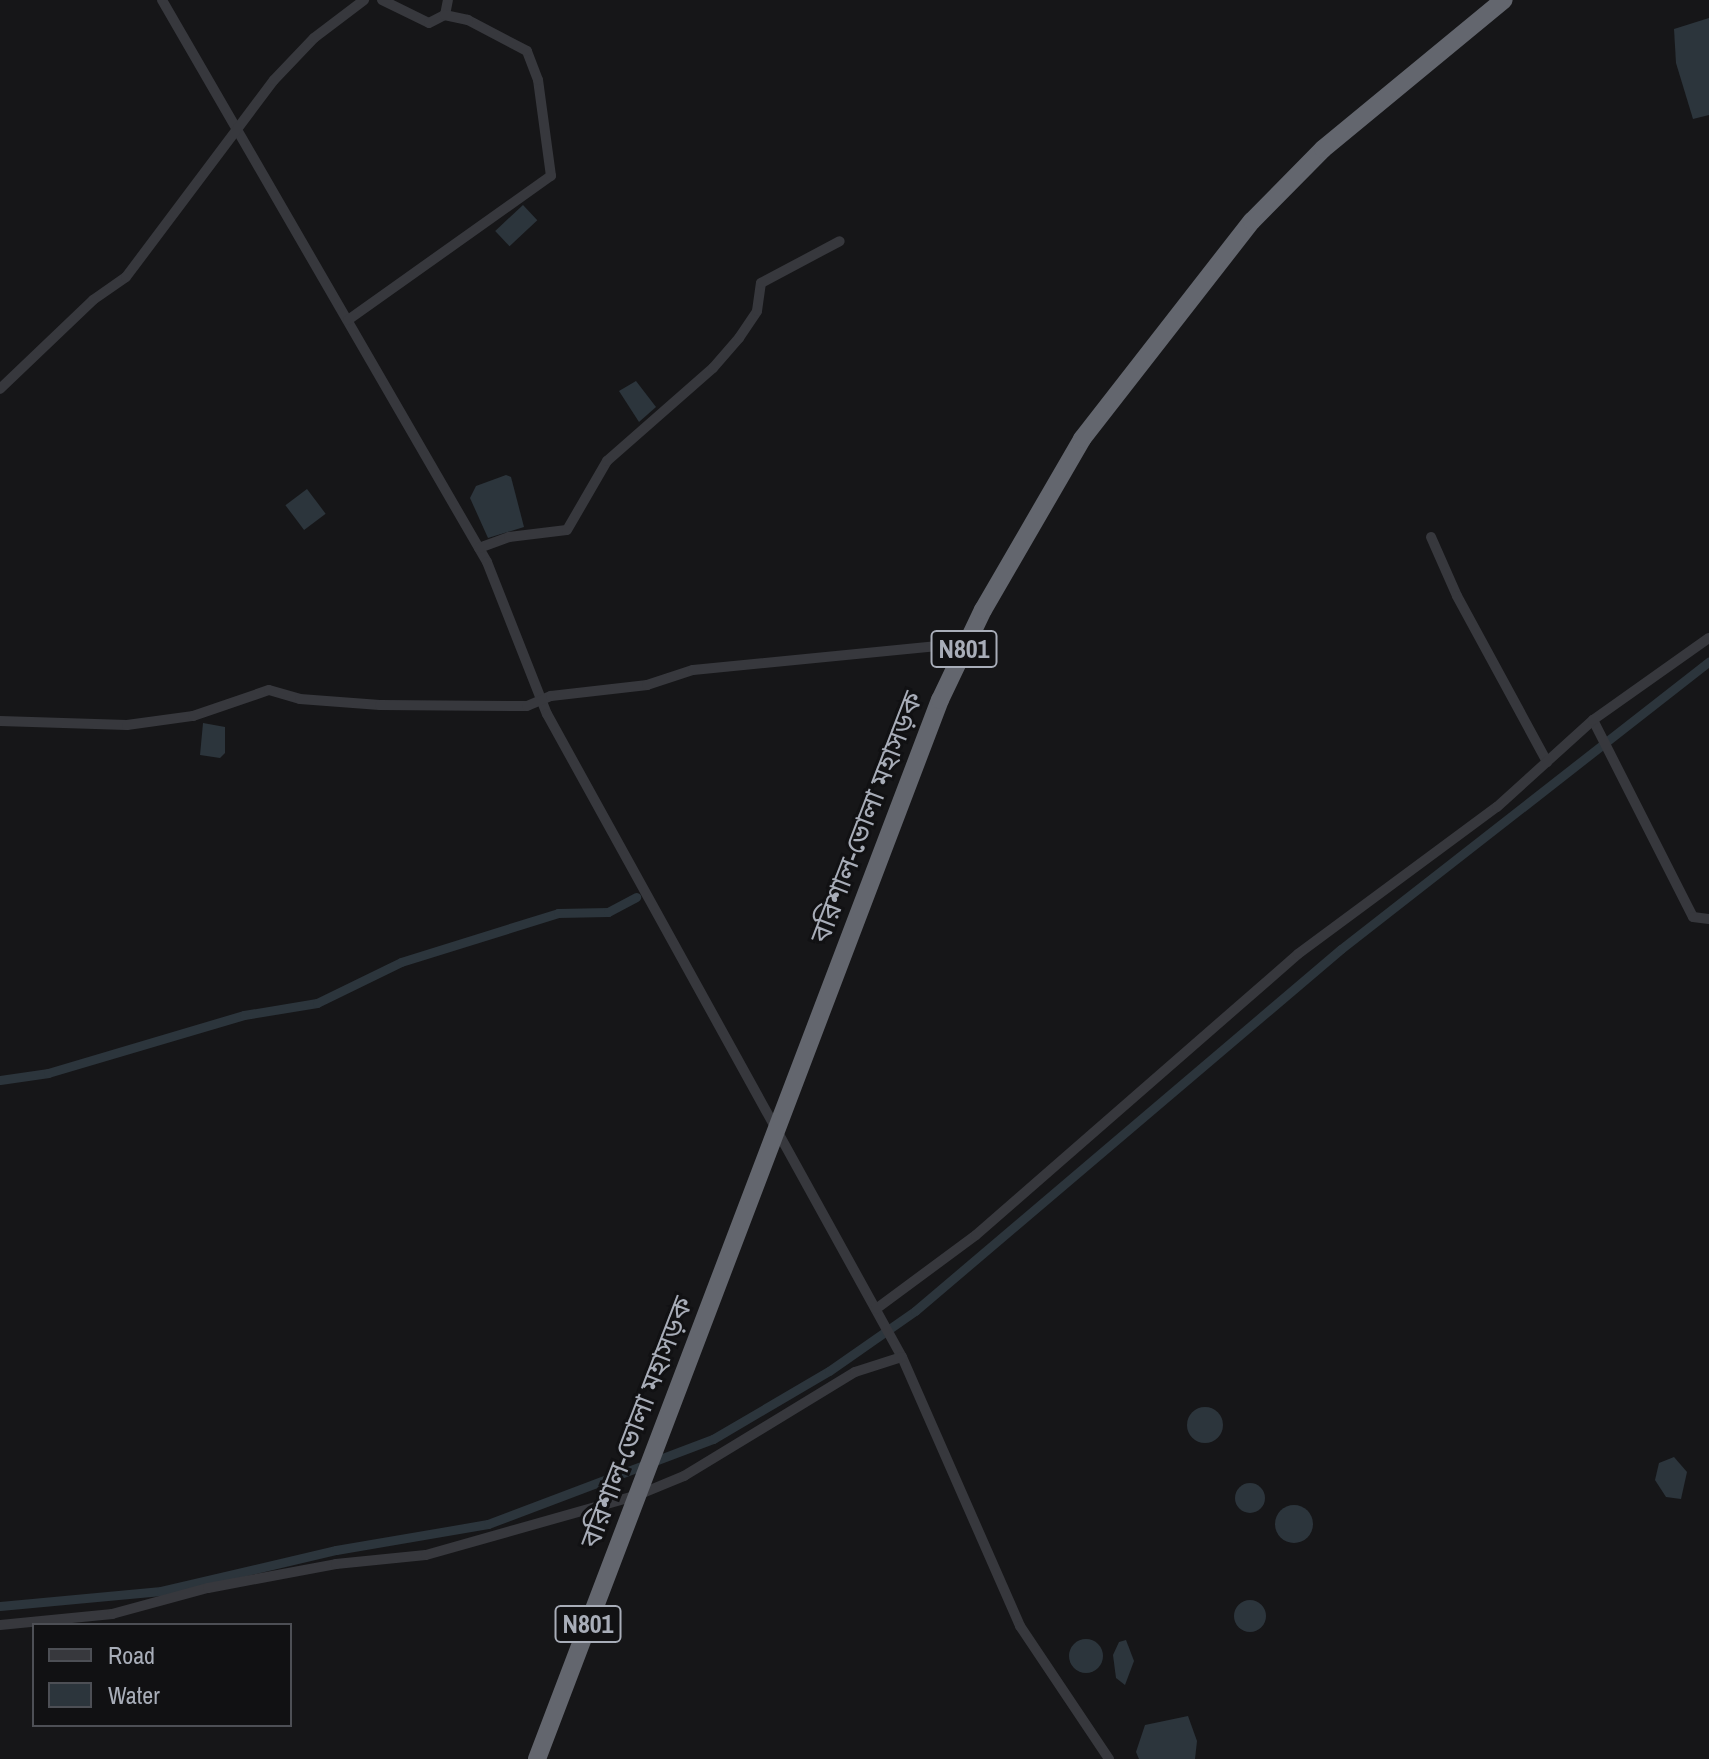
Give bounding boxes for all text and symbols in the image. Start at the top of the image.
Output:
road number: N801 [930,627,998,671]
street label: বরিশাল-ভোলা মহাসড়ক [803,687,929,947]
street label: বরিশাল-ভোলা মহাসড়ক [573,1292,699,1552]
road number: N801 [554,1602,622,1646]
legend [32,1623,292,1727]
text: Road [108,1639,155,1671]
text: Water [108,1679,160,1711]

